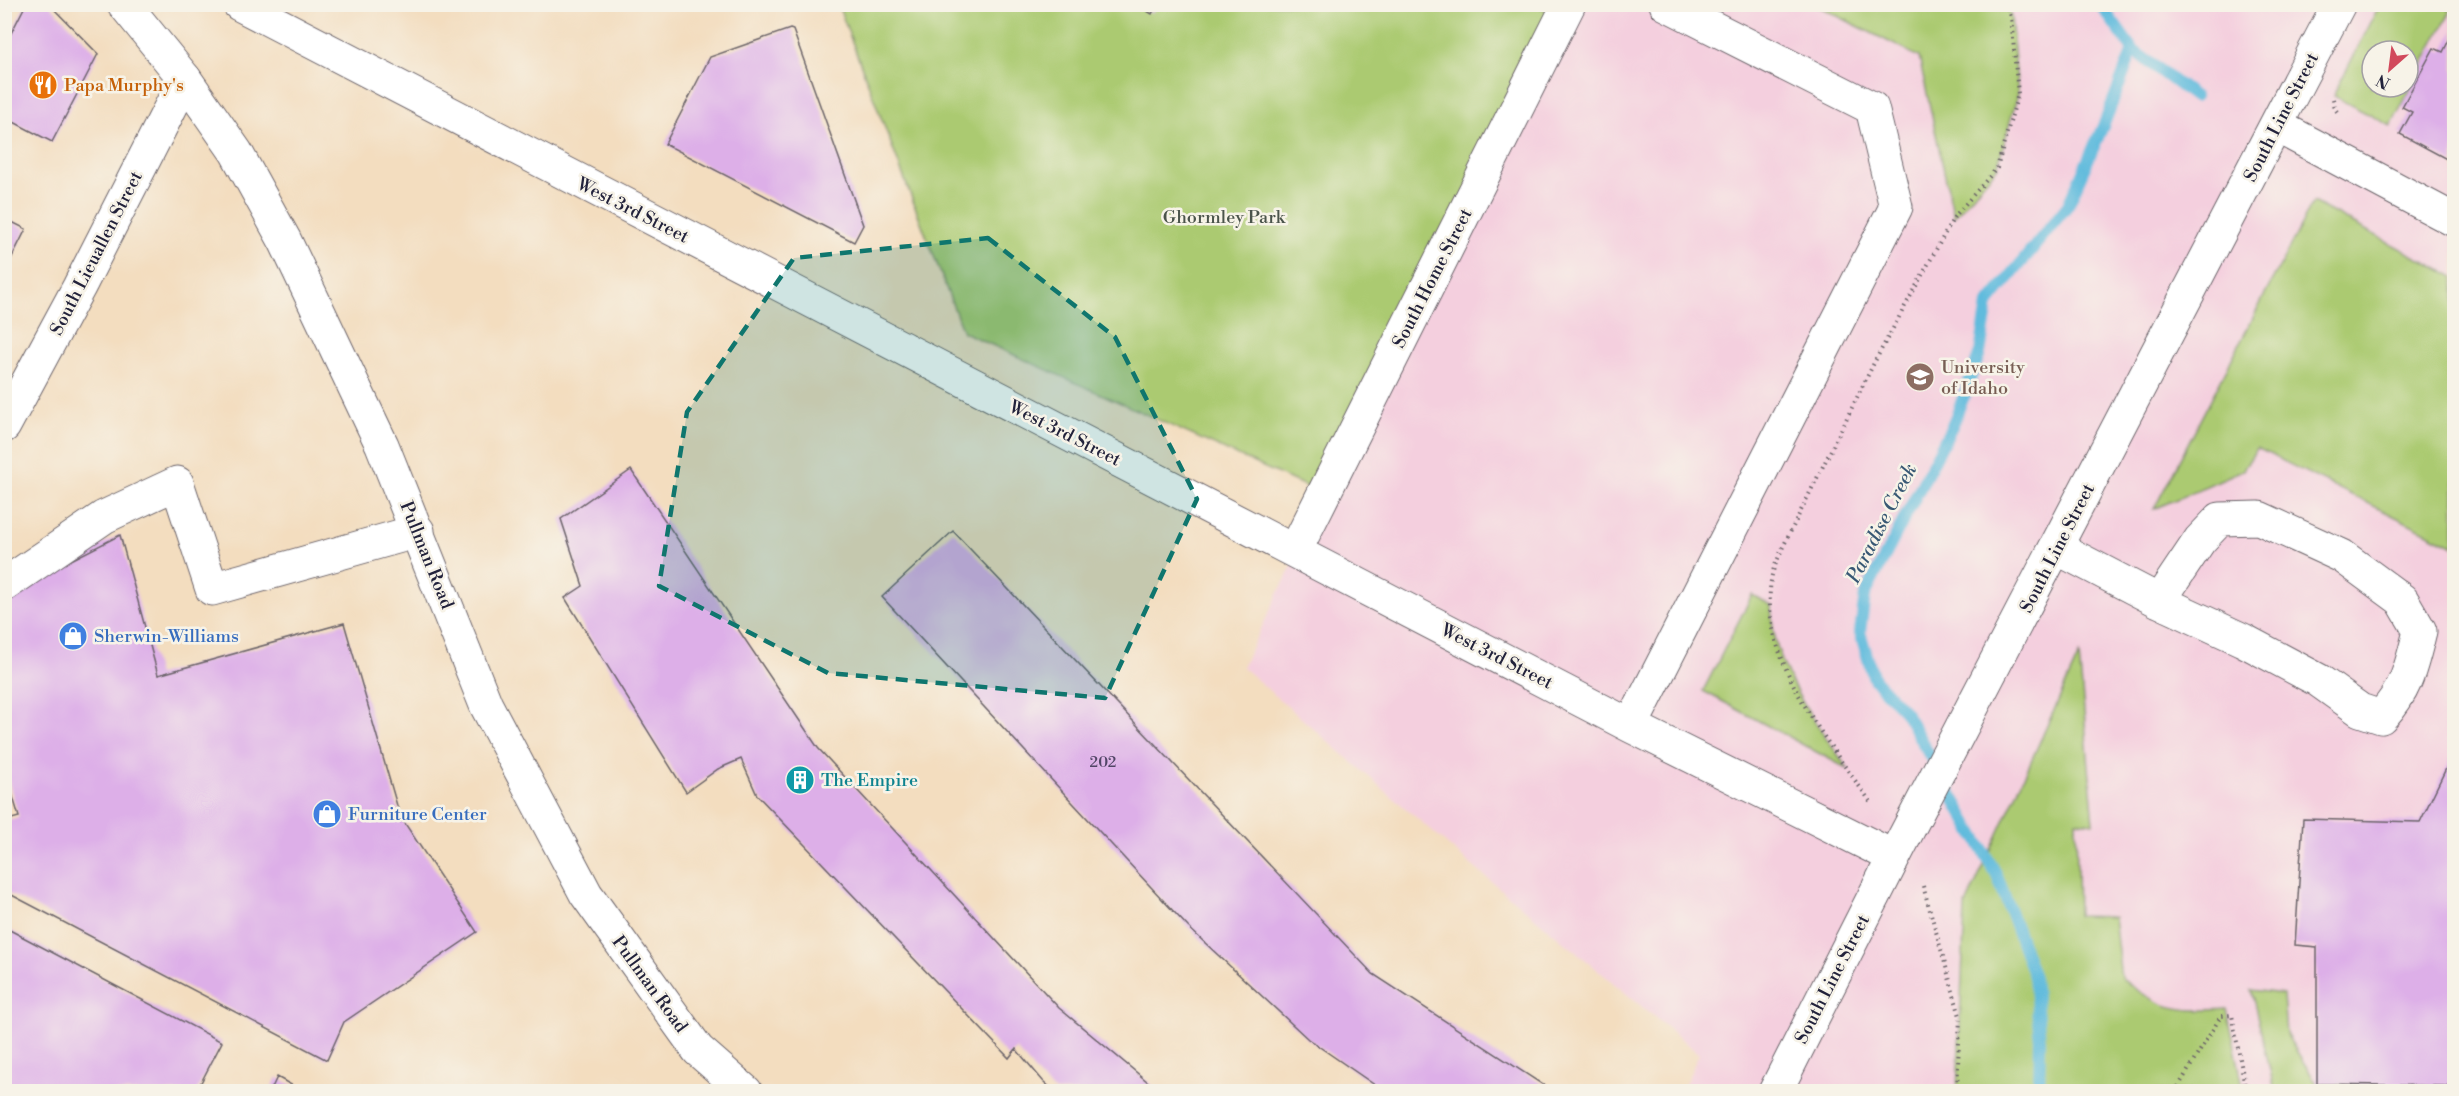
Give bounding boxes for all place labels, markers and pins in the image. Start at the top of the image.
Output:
restaurant icon: Papa Murphy's [27,69,59,101]
place label: Papa Murphy's [64,74,184,97]
place label: University of Idaho [1941,356,2025,400]
school or university icon: University of Idaho [1904,361,1936,393]
shop icon: Sherwin-Williams [57,620,89,652]
place label: Sherwin-Williams [94,625,239,648]
building icon: The Empire [784,764,816,796]
place label: The Empire [821,769,918,792]
shop icon: Furniture Center [311,798,343,830]
place label: Furniture Center [348,803,487,826]

